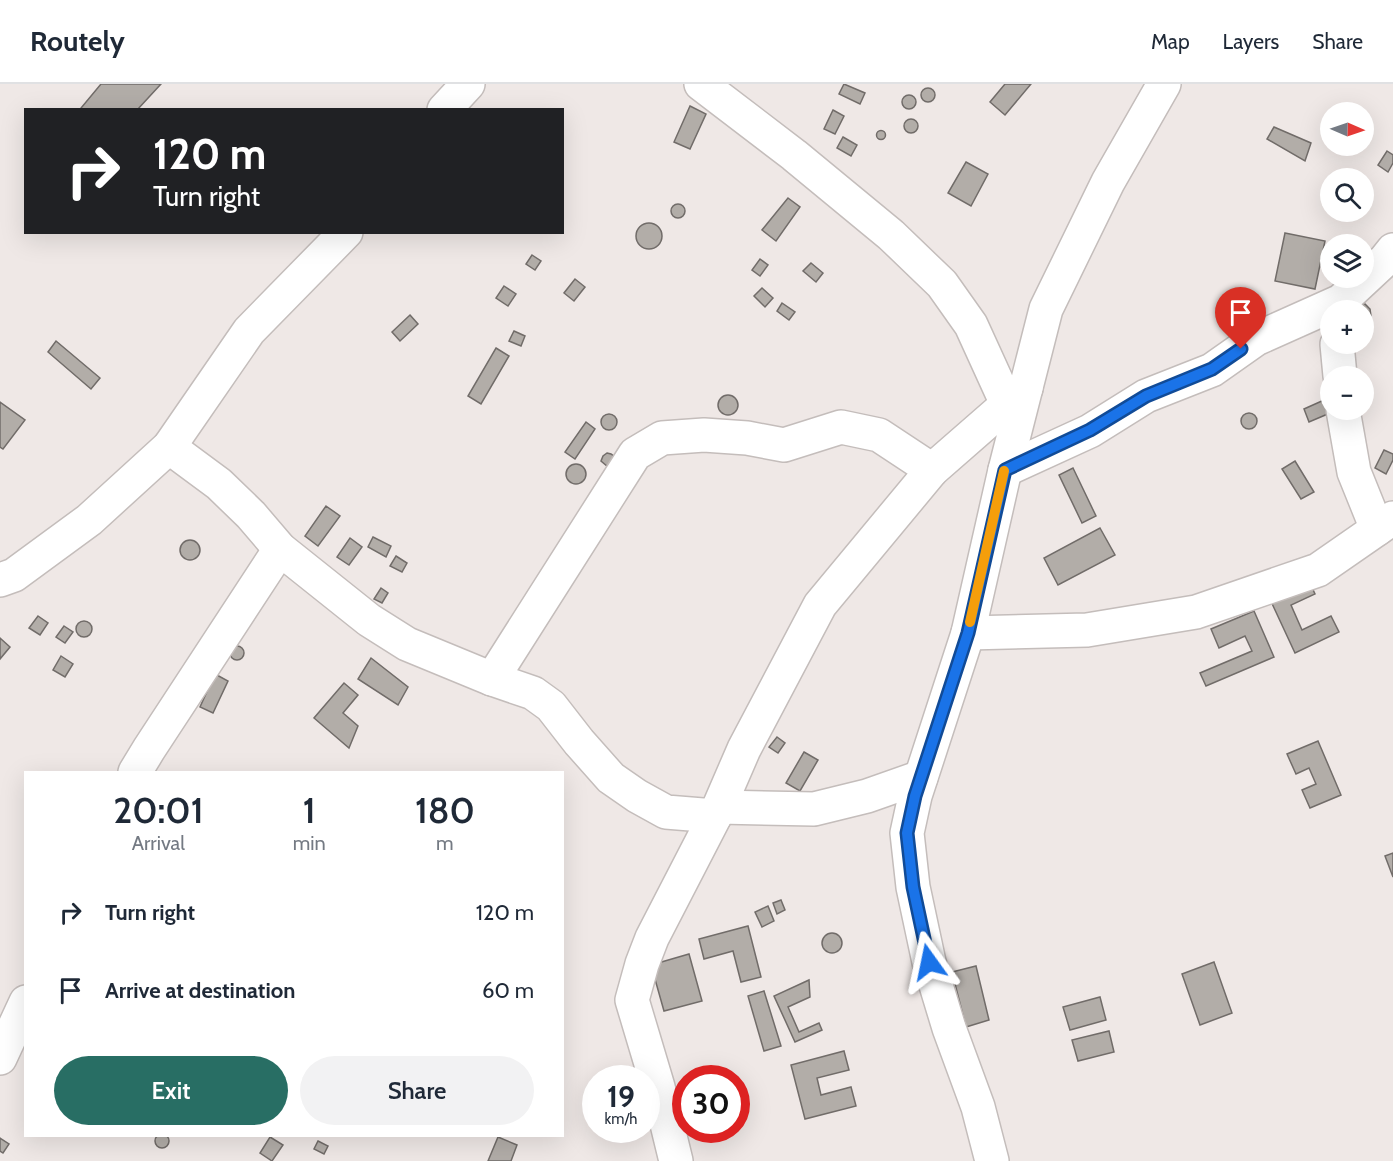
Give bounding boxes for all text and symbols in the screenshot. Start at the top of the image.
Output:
text: Routely [30,24,125,58]
text: Map [1151,29,1190,54]
text: Layers [1223,29,1279,54]
text: Share [1312,29,1363,54]
north arrow [1320,102,1374,156]
map controls [1320,102,1374,420]
text: 120 m [153,128,266,180]
icon: right [54,132,132,210]
button: search [1320,168,1374,222]
text: Turn right [153,180,260,213]
button: layers [1320,234,1374,288]
pin [1215,287,1266,349]
icon: arrive [1224,296,1257,329]
button: + [1320,300,1374,354]
button: − [1320,366,1374,420]
text: 20:01 [113,788,203,832]
text: 1 [303,788,316,832]
text: 180 [415,788,475,832]
text: Arrival [132,831,185,855]
text: min [293,831,326,855]
text: m [436,831,454,855]
icon: right [54,896,87,929]
text: Turn right [105,899,195,926]
text: 120 m [476,899,534,926]
position arrow [897,930,961,994]
icon: arrive [54,974,87,1007]
text: Arrive at destination [105,977,295,1004]
text: 60 m [482,977,534,1004]
button: Exit [54,1056,288,1125]
button: Share [300,1056,534,1125]
speed limit sign: 30 [672,1065,750,1143]
text: 19 [607,1078,635,1115]
text: km/h [605,1110,637,1128]

